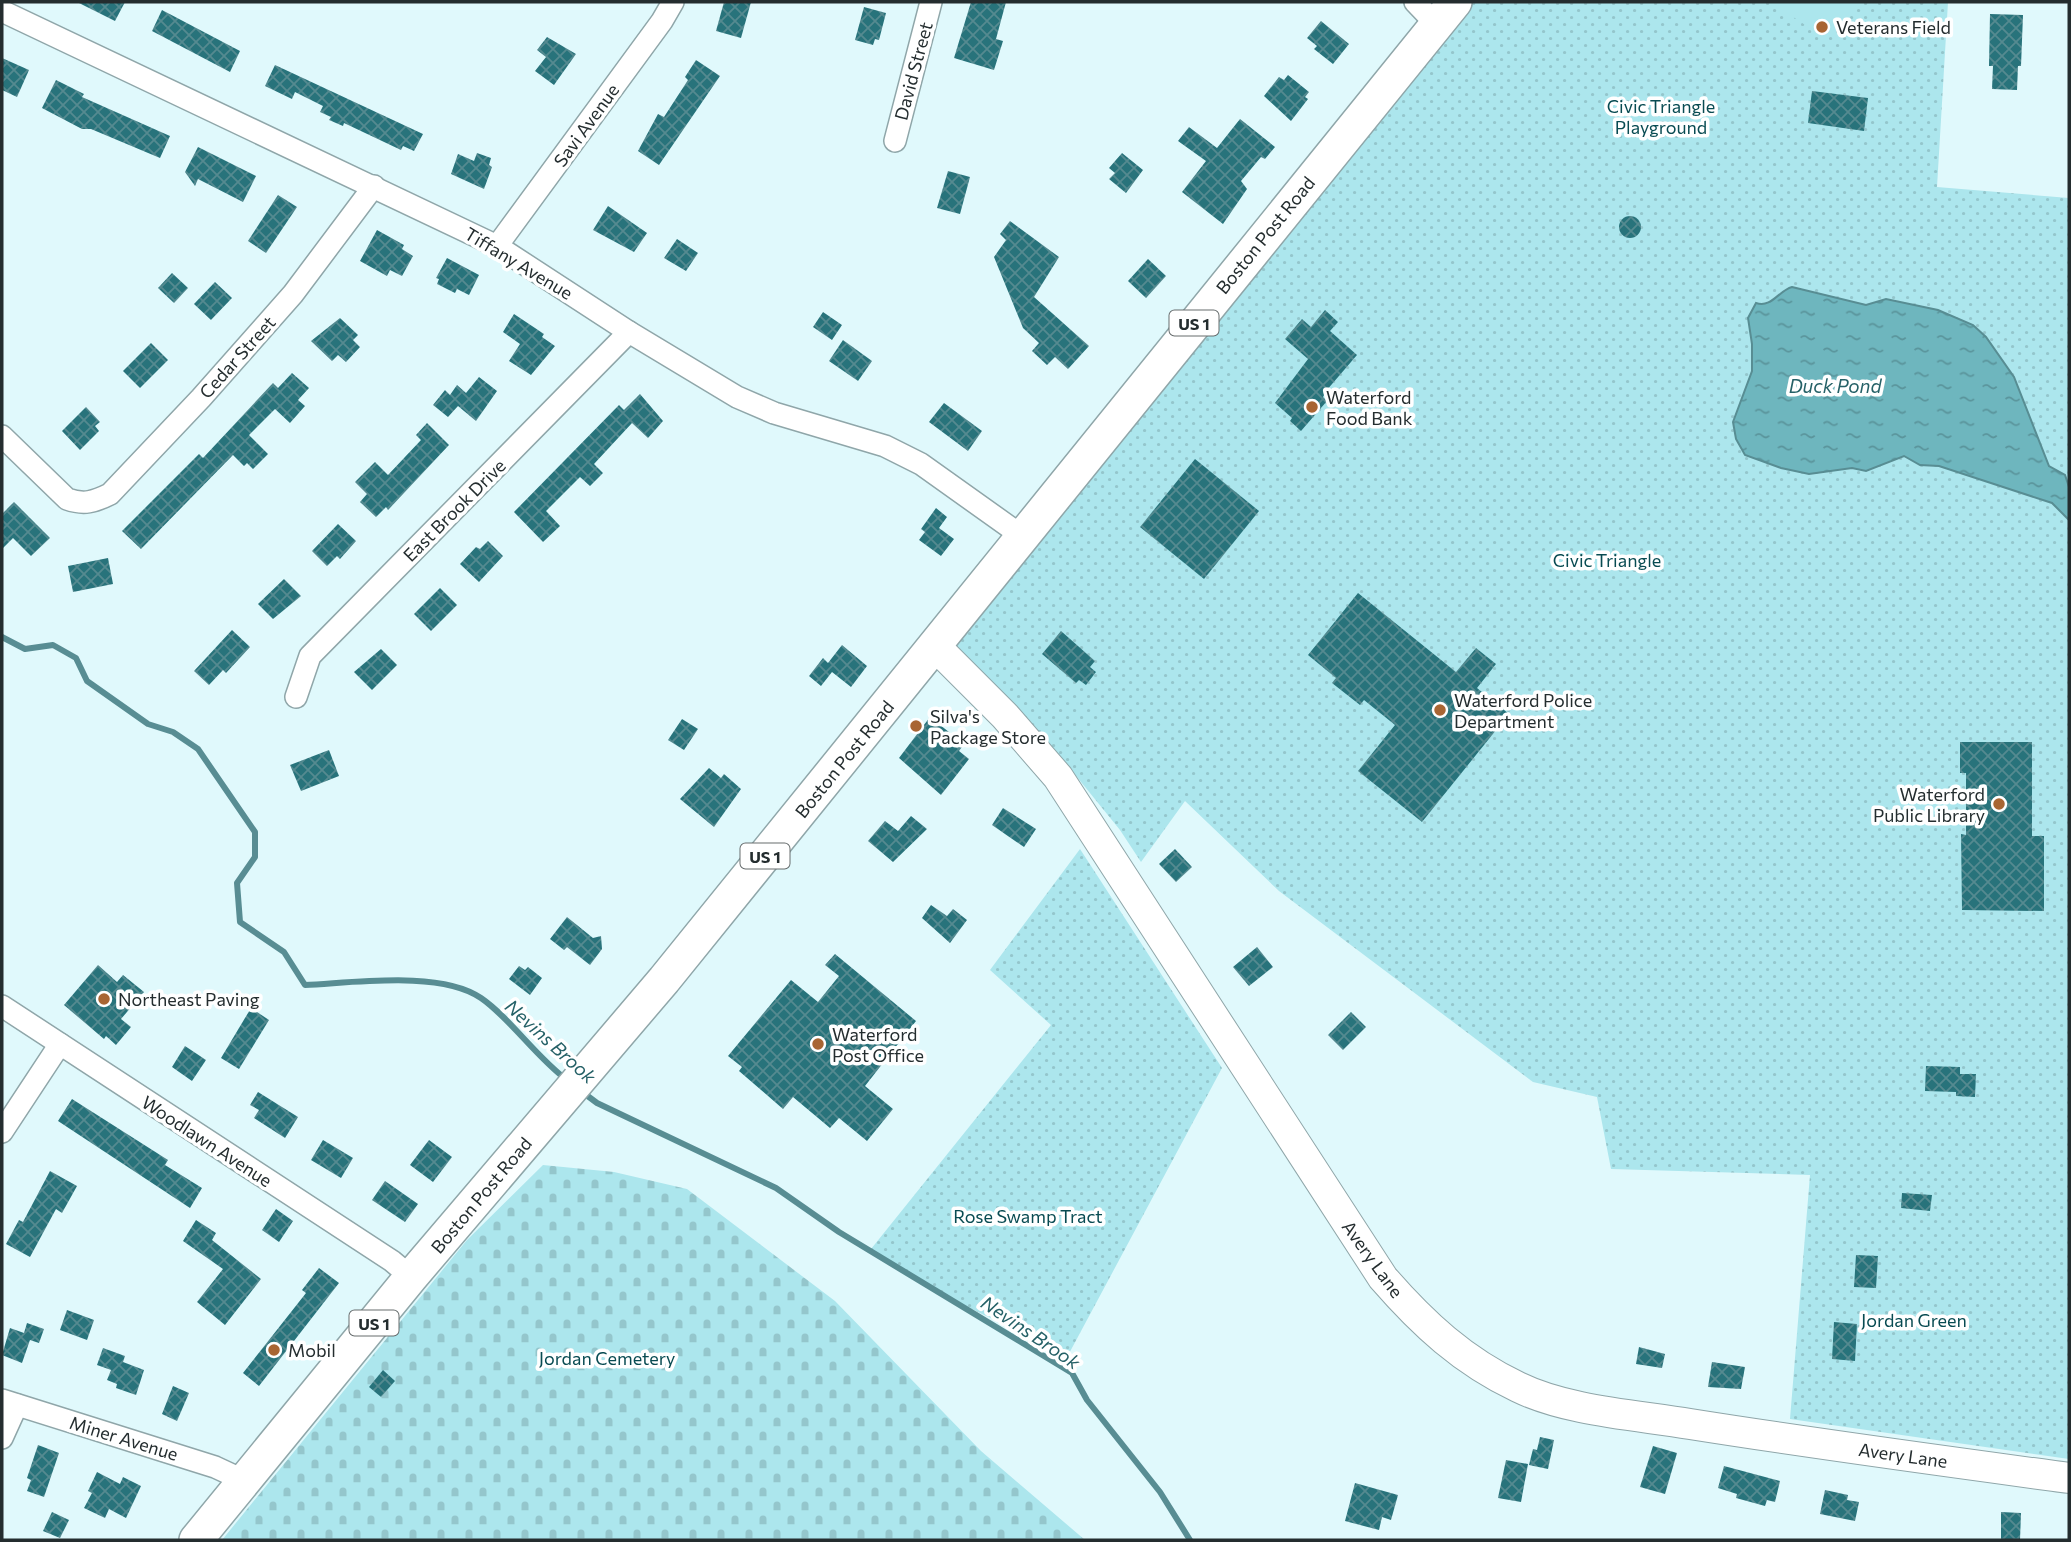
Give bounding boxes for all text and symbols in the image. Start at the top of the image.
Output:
place label: Veterans Field [1836,16,1951,38]
street label: David Street [889,19,937,123]
marker: Veterans Field [1814,19,1830,35]
street label: Savi Avenue [549,79,623,171]
park label: Civic Triangle Playground [1607,95,1715,138]
street label: Boston Post Road [1211,172,1319,298]
street label: Tiffany Avenue [461,222,577,304]
road number: US 1 [1170,310,1218,336]
street label: Cedar Street [194,311,280,403]
water label: Duck Pond [1789,374,1882,397]
place label: Waterford Food Bank [1326,386,1413,429]
marker: Waterford Food Bank [1304,399,1320,415]
street label: East Brook Drive [398,454,510,566]
park label: Civic Triangle [1553,549,1661,571]
place label: Waterford Police Department [1454,689,1592,732]
street label: Boston Post Road [790,696,898,822]
marker: Waterford Police Department [1432,702,1448,718]
place label: Silva's Package Store [930,705,1046,748]
marker: Silva's Package Store [908,718,924,734]
place label: Waterford Public Library [1873,783,1985,826]
marker: Waterford Public Library [1991,796,2007,812]
road number: US 1 [740,844,790,869]
place label: Northeast Paving [118,988,260,1010]
marker: Northeast Paving [96,991,112,1007]
water label: Nevins Brook [501,994,602,1088]
place label: Waterford Post Office [832,1023,924,1066]
marker: Waterford Post Office [810,1036,826,1052]
street label: Woodlawn Avenue [138,1091,276,1191]
street label: Boston Post Road [426,1133,536,1257]
park label: Rose Swamp Tract [953,1205,1103,1227]
street label: Avery Lane [1338,1216,1408,1302]
water label: Nevins Brook [977,1290,1085,1374]
park label: Jordan Green [1861,1309,1967,1331]
road number: US 1 [350,1310,398,1336]
place label: Mobil [288,1339,336,1361]
marker: Mobil [266,1342,282,1358]
park label: Jordan Cemetery [539,1347,675,1369]
street label: Miner Avenue [67,1411,181,1465]
street label: Avery Lane [1857,1438,1949,1472]

